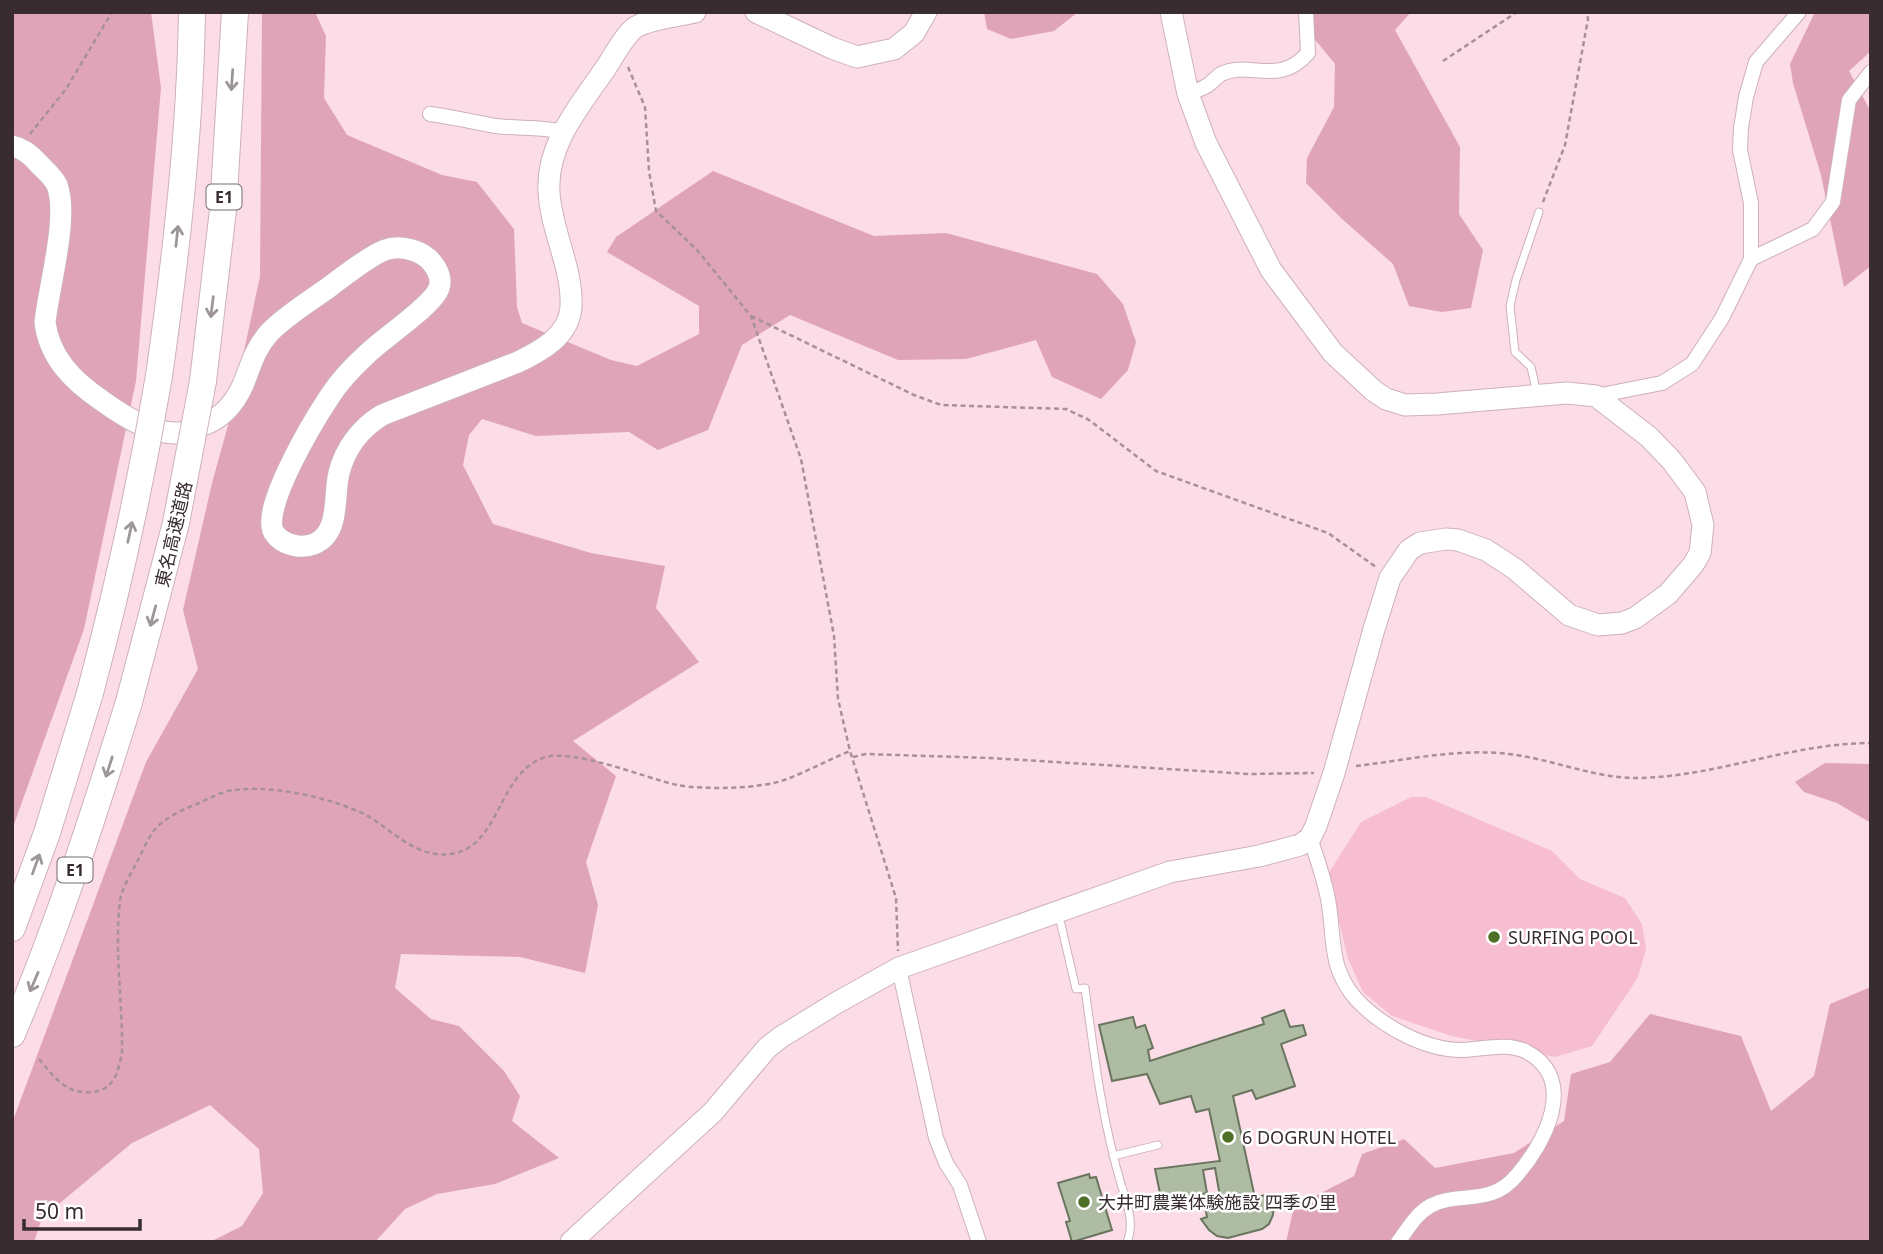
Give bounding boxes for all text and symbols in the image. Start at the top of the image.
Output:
one-way arrow [225,69,238,91]
road number: E1 [206,184,242,210]
one-way arrow [171,225,184,247]
one-way arrow [205,295,218,318]
street label: 東名高速道路 [149,479,197,589]
one-way arrow [123,521,137,544]
one-way arrow [146,604,159,626]
one-way arrow [101,756,114,778]
one-way arrow [30,853,43,875]
road number: E1 [57,858,92,883]
place label: SURFING POOL [1508,925,1638,949]
marker: SURFING POOL [1486,929,1502,945]
one-way arrow [27,971,40,992]
place label: 6 DOGRUN HOTEL [1242,1125,1396,1149]
marker: 6 DOGRUN HOTEL [1220,1129,1236,1145]
scale bar [24,1188,140,1232]
place label: 大井町農業体験施設 四季の里 [1098,1190,1337,1214]
marker: 大井町農業体験施設 四季の里 [1076,1194,1092,1210]
text: 50 m [35,1197,84,1225]

